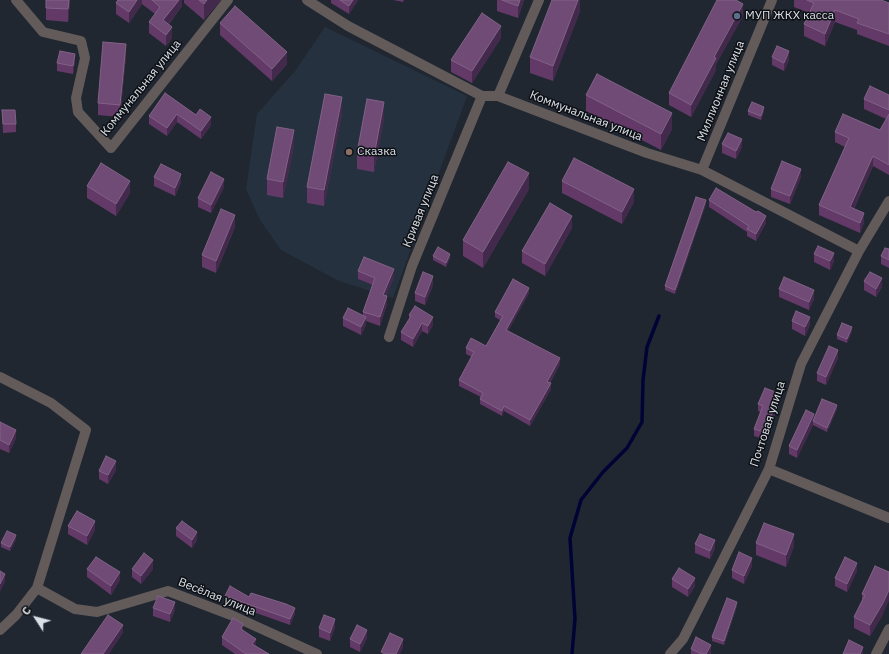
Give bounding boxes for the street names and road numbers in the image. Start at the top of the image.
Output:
street label: Коммунальная улица [98,37,184,139]
street label: Миллионная улица [694,39,748,143]
street label: Коммунальная улица [528,88,644,144]
street label: Кривая улица [400,172,442,250]
street label: Почтовая улица [747,379,789,469]
street label: Весёлая улица [176,575,258,619]

